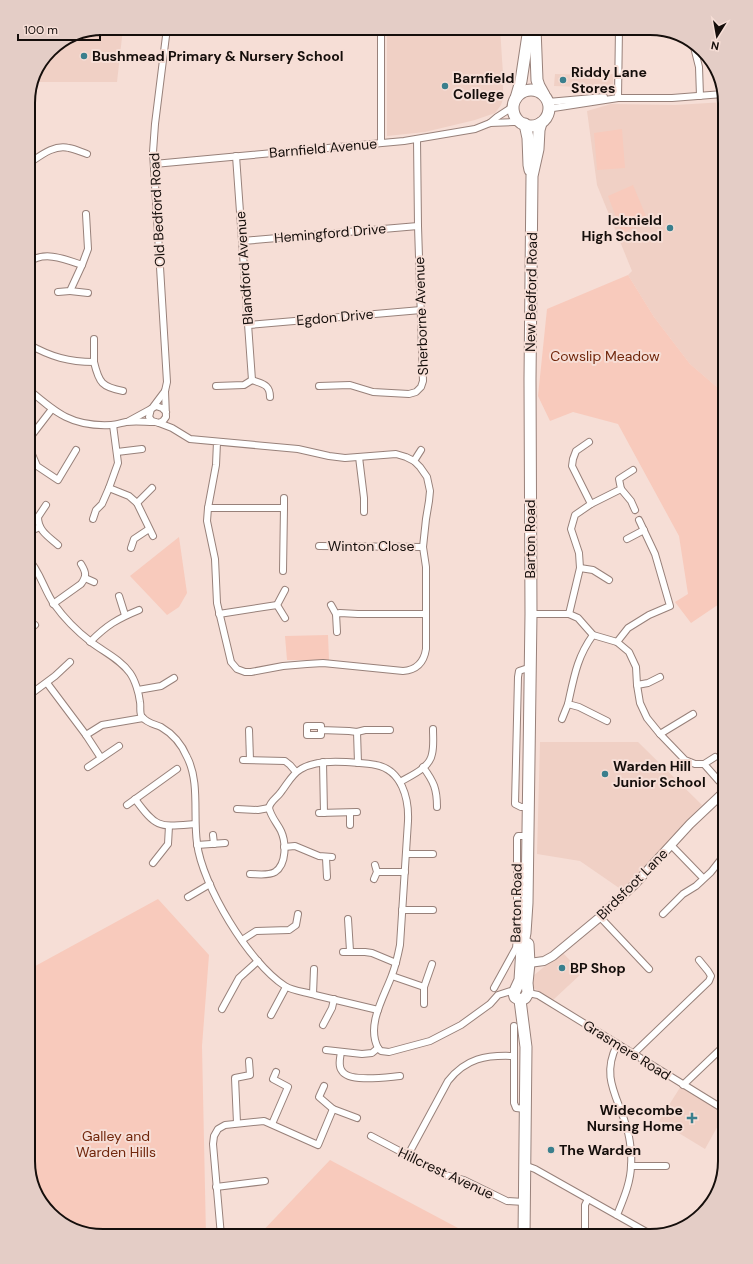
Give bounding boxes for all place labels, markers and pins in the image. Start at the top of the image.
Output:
place label: Bushmead Primary & Nursery School [92,47,343,65]
marker: Bushmead Primary & Nursery School [79,51,89,61]
place label: Riddy Lane Stores [571,63,647,97]
place label: Barnfield College [453,69,514,103]
marker: Riddy Lane Stores [558,75,568,85]
marker: Barnfield College [440,81,450,91]
place label: Icknield High School [581,211,662,245]
marker: Icknield High School [665,223,675,233]
place label: Warden Hill Junior School [613,757,706,791]
marker: Warden Hill Junior School [600,769,610,779]
place label: BP Shop [570,959,626,977]
marker: BP Shop [557,963,567,973]
place label: Widecombe Nursing Home [587,1101,683,1135]
marker: Widecombe Nursing Home [686,1112,698,1124]
place label: The Warden [559,1141,641,1159]
marker: The Warden [546,1145,556,1155]

